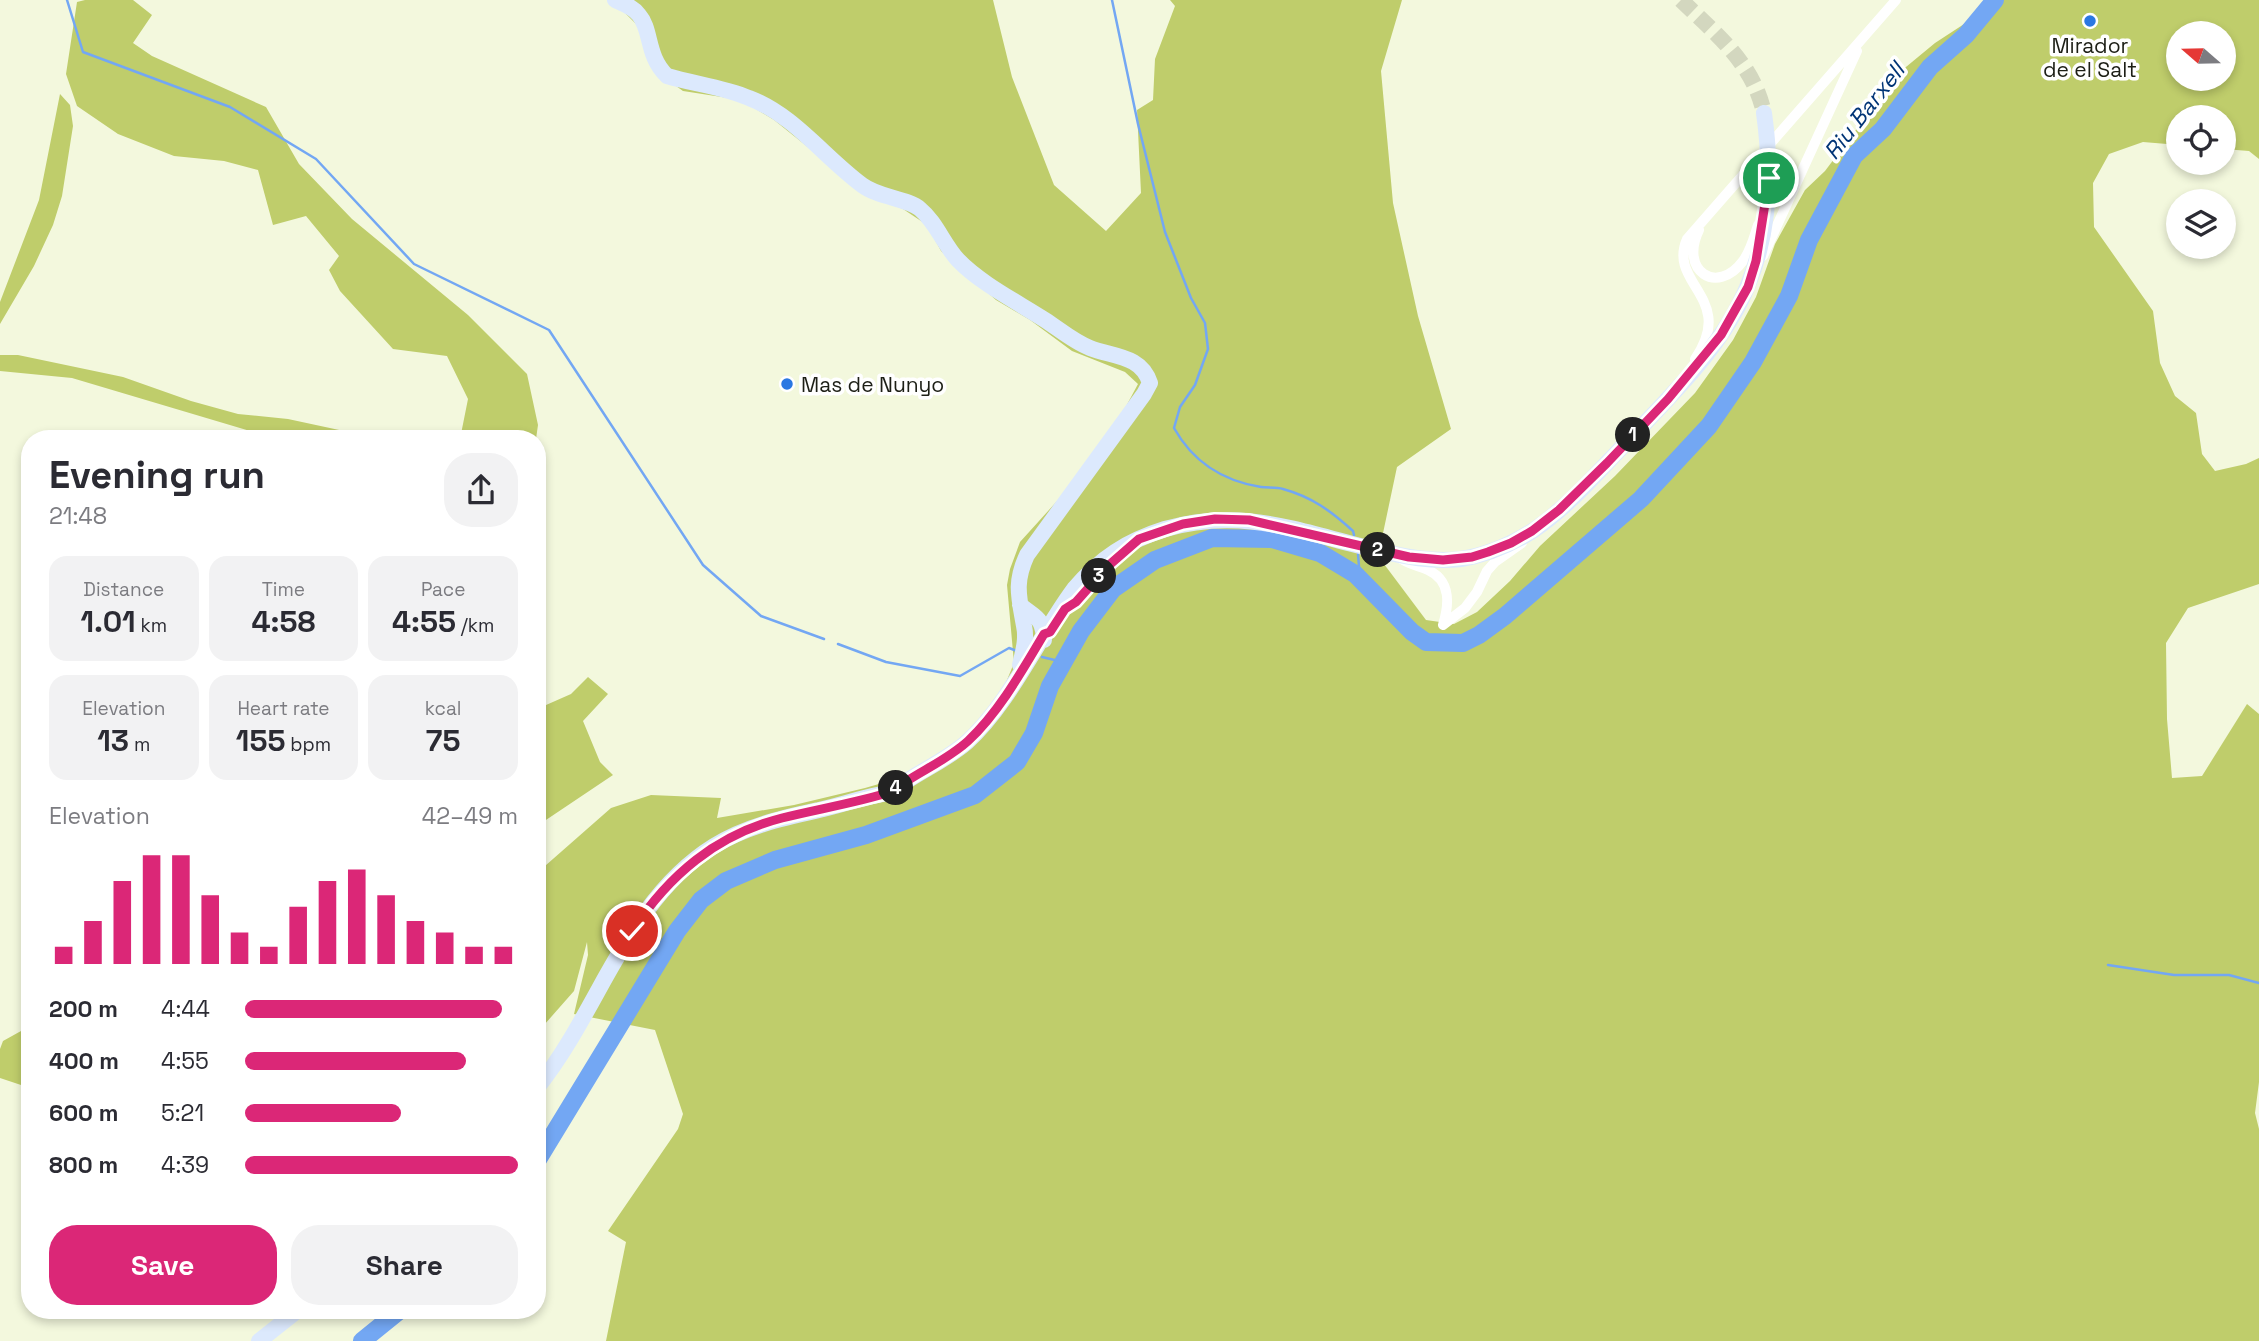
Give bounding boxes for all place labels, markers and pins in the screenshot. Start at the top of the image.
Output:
marker: Mirador de el Salt [2082,13,2098,29]
place label: Mirador de el Salt [2043,32,2137,83]
pin [1739,148,1799,208]
place label: Mas de Nunyo [801,371,944,398]
marker: Mas de Nunyo [779,376,795,392]
pin: 1 [1616,418,1650,452]
pin: 2 [1360,532,1396,568]
pin: 3 [1082,558,1116,594]
pin: 4 [878,770,914,806]
pin [602,901,662,961]

